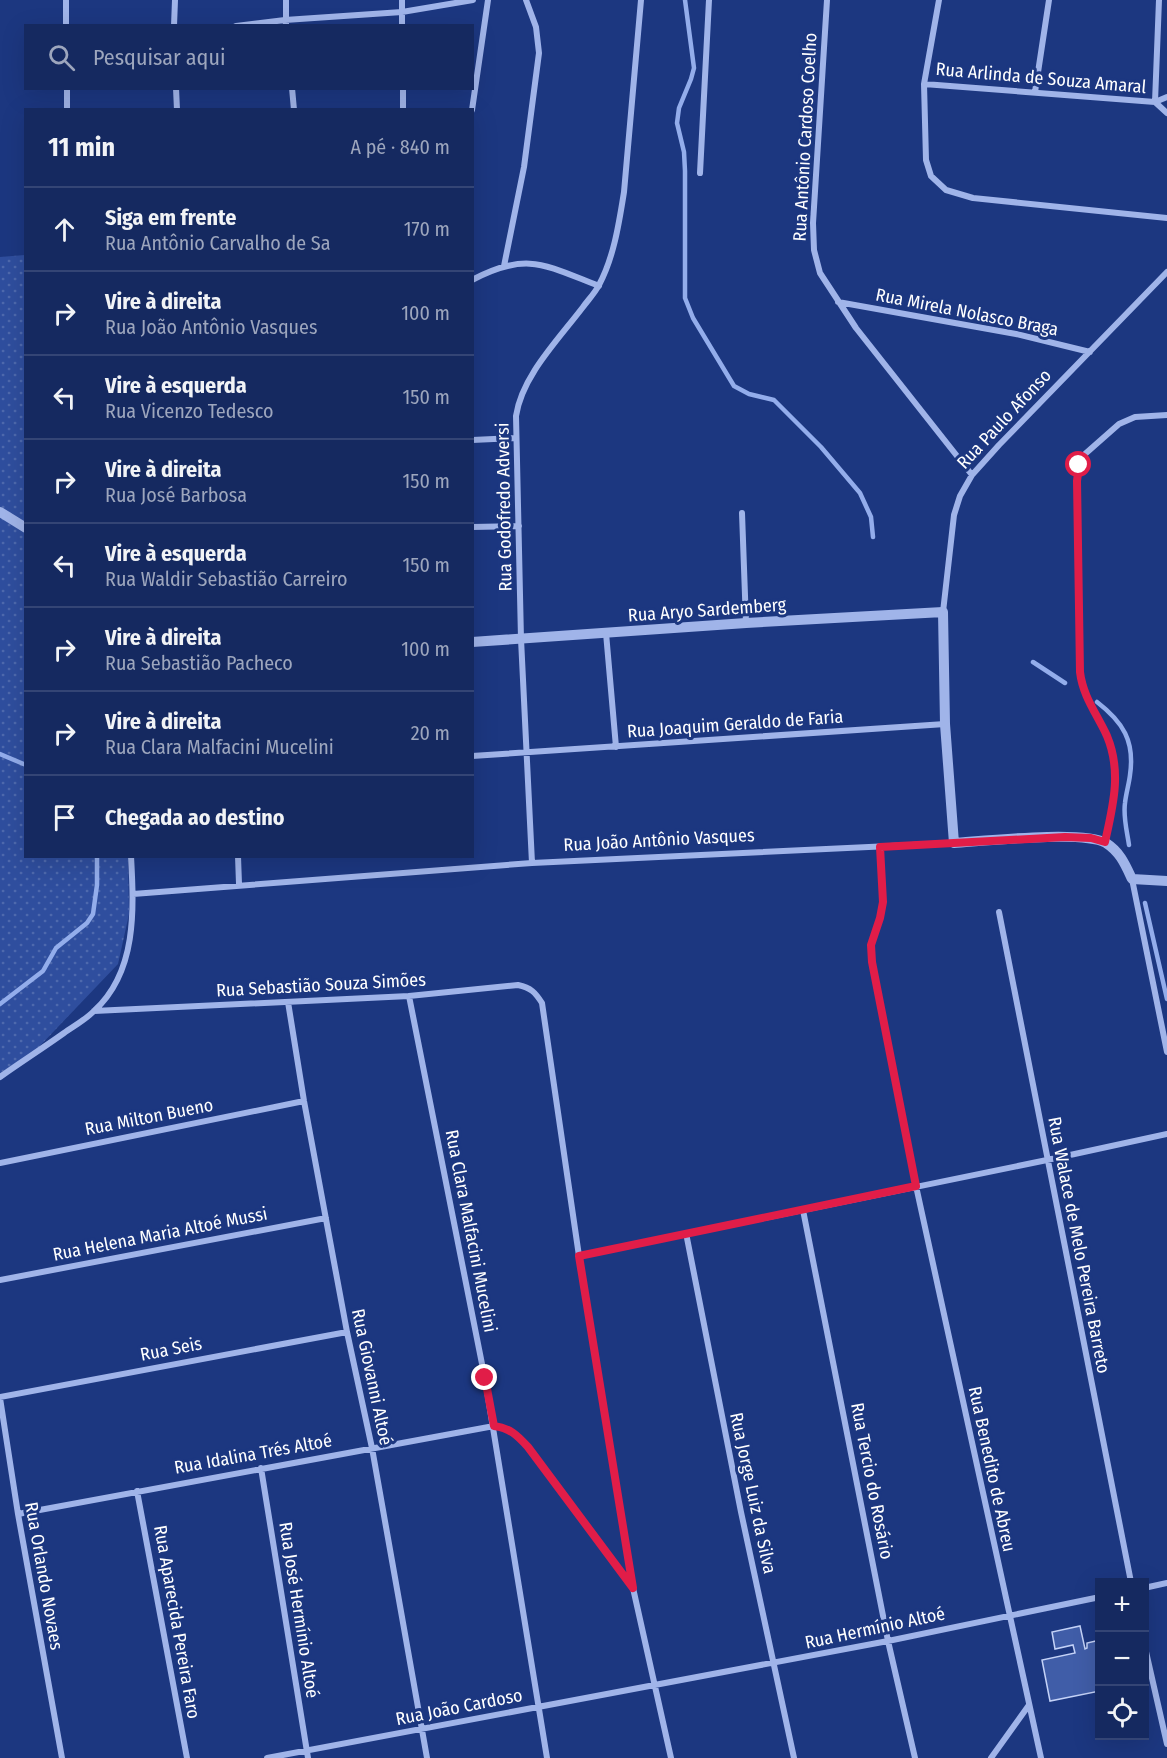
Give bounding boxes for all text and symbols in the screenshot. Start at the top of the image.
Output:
search box [24,24,474,90]
street label: Rua Antônio Cardoso Coelho [789,32,821,242]
icon: search [45,41,78,74]
text: Pesquisar aqui [93,44,225,71]
street label: Rua Arlinda de Souza Amaral [935,58,1147,98]
text: 11 min [48,132,115,163]
text: A pé · 840 m [350,135,450,159]
text: Siga em frente [105,204,236,231]
icon: ahead [48,213,81,246]
text: 170 m [404,217,450,241]
text: Rua Antônio Carvalho de Sa [105,231,331,255]
street label: Rua Mirela Nolasco Braga [874,283,1060,341]
text: Vire à direita [105,288,221,315]
icon: right [48,297,81,330]
text: 100 m [401,301,450,325]
text: Rua João Antônio Vasques [105,315,317,339]
street label: Rua Paulo Afonso [952,365,1056,473]
text: Vire à esquerda [105,372,247,399]
icon: left [48,381,81,414]
text: 150 m [403,385,450,409]
text: Rua Vicenzo Tedesco [105,399,274,423]
street label: Rua Godofredo Adversi [492,422,516,592]
route start [1065,451,1091,477]
text: Vire à direita [105,456,221,483]
icon: right [48,465,81,498]
text: 150 m [403,469,450,493]
text: Rua José Barbosa [105,483,247,507]
text: Vire à esquerda [105,540,247,567]
icon: left [48,549,81,582]
text: 150 m [403,553,450,577]
text: Rua Waldir Sebastião Carreiro [105,567,348,591]
street label: Rua Aryo Sardemberg [627,593,787,627]
text: Vire à direita [105,624,221,651]
icon: right [48,633,81,666]
text: 100 m [401,637,450,661]
text: Rua Sebastião Pacheco [105,651,293,675]
street label: Rua Joaquim Geraldo de Faria [626,705,844,743]
text: Vire à direita [105,708,221,735]
icon: right [48,717,81,750]
text: 20 m [411,721,450,745]
text: Rua Clara Malfacini Mucelini [105,735,334,759]
icon: arrive [48,801,81,834]
text: Chegada ao destino [105,804,285,831]
street label: Rua João Antônio Vasques [563,824,755,856]
street label: Rua Sebastião Souza Simões [216,969,427,1001]
street label: Rua Milton Bueno [83,1094,215,1140]
street label: Rua Walace de Melo Pereira Barreto [1043,1115,1115,1375]
street label: Rua Clara Malfacini Mucelini [441,1128,501,1334]
street label: Rua Helena Maria Altoé Mussi [51,1202,269,1266]
street label: Rua Giovanni Altoé [347,1307,397,1447]
street label: Rua Seis [138,1332,204,1366]
route end [471,1364,497,1390]
street label: Rua Benedito de Abreu [964,1384,1020,1554]
street label: Rua Tercio do Rosário [846,1401,898,1561]
street label: Rua Jorge Luiz da Silva [725,1410,781,1576]
street label: Rua Idalina Trés Altoé [172,1429,334,1479]
street label: Rua Orlando Novaes [20,1500,68,1652]
street label: Rua José Hermínio Altoé [274,1520,324,1700]
street label: Rua Aparecida Pereira Faro [149,1523,205,1721]
map controls [1095,1578,1149,1740]
button: + [1095,1578,1149,1632]
street label: Rua Hermínio Altoé [803,1602,947,1654]
button: − [1095,1632,1149,1686]
street label: Rua João Cardoso [394,1684,524,1730]
button: locate [1095,1686,1149,1740]

